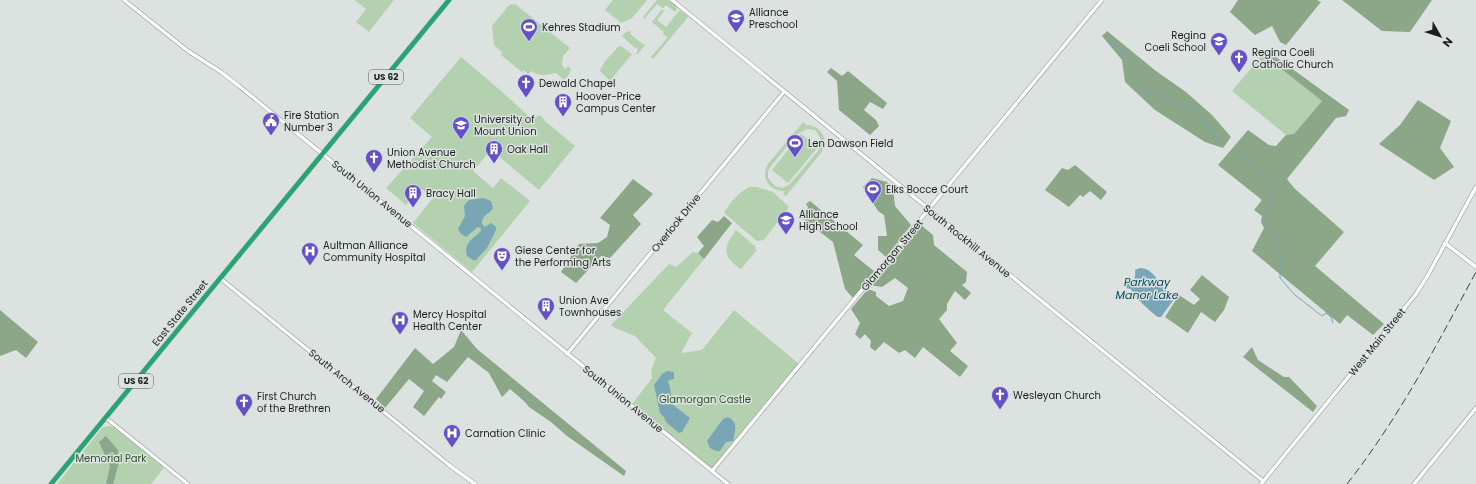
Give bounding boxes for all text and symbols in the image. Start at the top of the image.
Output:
place label: Alliance Preschool [749,5,798,32]
school or university icon: Alliance Preschool [726,8,746,33]
north arrow [1420,16,1460,56]
sports icon: Kehres Stadium [519,17,539,42]
place label: Kehres Stadium [542,20,621,35]
place label: Regina Coeli School [1144,28,1206,55]
school or university icon: Regina Coeli School [1209,31,1229,56]
text: N [1439,34,1457,51]
place label: Regina Coeli Catholic Church [1252,45,1333,72]
church icon: Regina Coeli Catholic Church [1229,48,1249,73]
road number: US 62 [369,70,403,84]
church icon: Dewald Chapel [516,73,536,98]
place label: Dewald Chapel [539,76,615,91]
place label: Hoover-Price Campus Center [576,89,656,116]
building icon: Hoover-Price Campus Center [553,92,573,117]
place label: Fire Station Number 3 [284,108,339,135]
public building icon: Fire Station Number 3 [261,111,281,136]
place label: University of Mount Union [474,112,537,139]
school or university icon: University of Mount Union [451,115,471,140]
sports icon: Len Dawson Field [785,133,805,158]
place label: Len Dawson Field [808,136,893,151]
building icon: Oak Hall [484,139,504,164]
place label: Oak Hall [507,142,548,157]
place label: Union Avenue Methodist Church [387,145,476,172]
church icon: Union Avenue Methodist Church [364,148,384,173]
street label: South Union Avenue [328,157,416,231]
sports icon: Elks Bocce Court [863,179,883,204]
place label: Elks Bocce Court [886,182,968,197]
building icon: Bracy Hall [403,183,423,208]
place label: Bracy Hall [426,186,476,201]
street label: Overlook Drive [648,190,704,256]
street label: South Rockhill Avenue [920,201,1014,281]
place label: Alliance High School [799,207,858,234]
school or university icon: Alliance High School [776,210,796,235]
street label: Glamorgan Street [858,216,927,294]
place label: Aultman Alliance Community Hospital [323,238,426,265]
hospital icon: Aultman Alliance Community Hospital [300,241,320,266]
place label: Giese Center for the Performing Arts [515,243,611,270]
theatre icon: Giese Center for the Performing Arts [492,246,512,271]
water label: Parkway Manor Lake [1115,274,1179,303]
street label: East State Street [149,276,212,349]
place label: Union Ave Townhouses [559,293,621,320]
building icon: Union Ave Townhouses [536,296,556,321]
street label: West Main Street [1345,304,1409,379]
place label: Mercy Hospital Health Center [413,307,487,334]
hospital icon: Mercy Hospital Health Center [390,310,410,335]
street label: South Arch Avenue [306,345,388,417]
street label: South Union Avenue [579,362,667,436]
road number: US 62 [119,374,153,388]
church icon: Wesleyan Church [990,385,1010,410]
place label: Wesleyan Church [1013,388,1101,403]
place label: First Church of the Brethren [257,389,331,416]
church icon: First Church of the Brethren [234,392,254,417]
park label: Glamorgan Castle [659,392,751,407]
hospital icon: Carnation Clinic [442,423,462,448]
place label: Carnation Clinic [465,426,546,441]
park label: Memorial Park [75,451,147,466]

